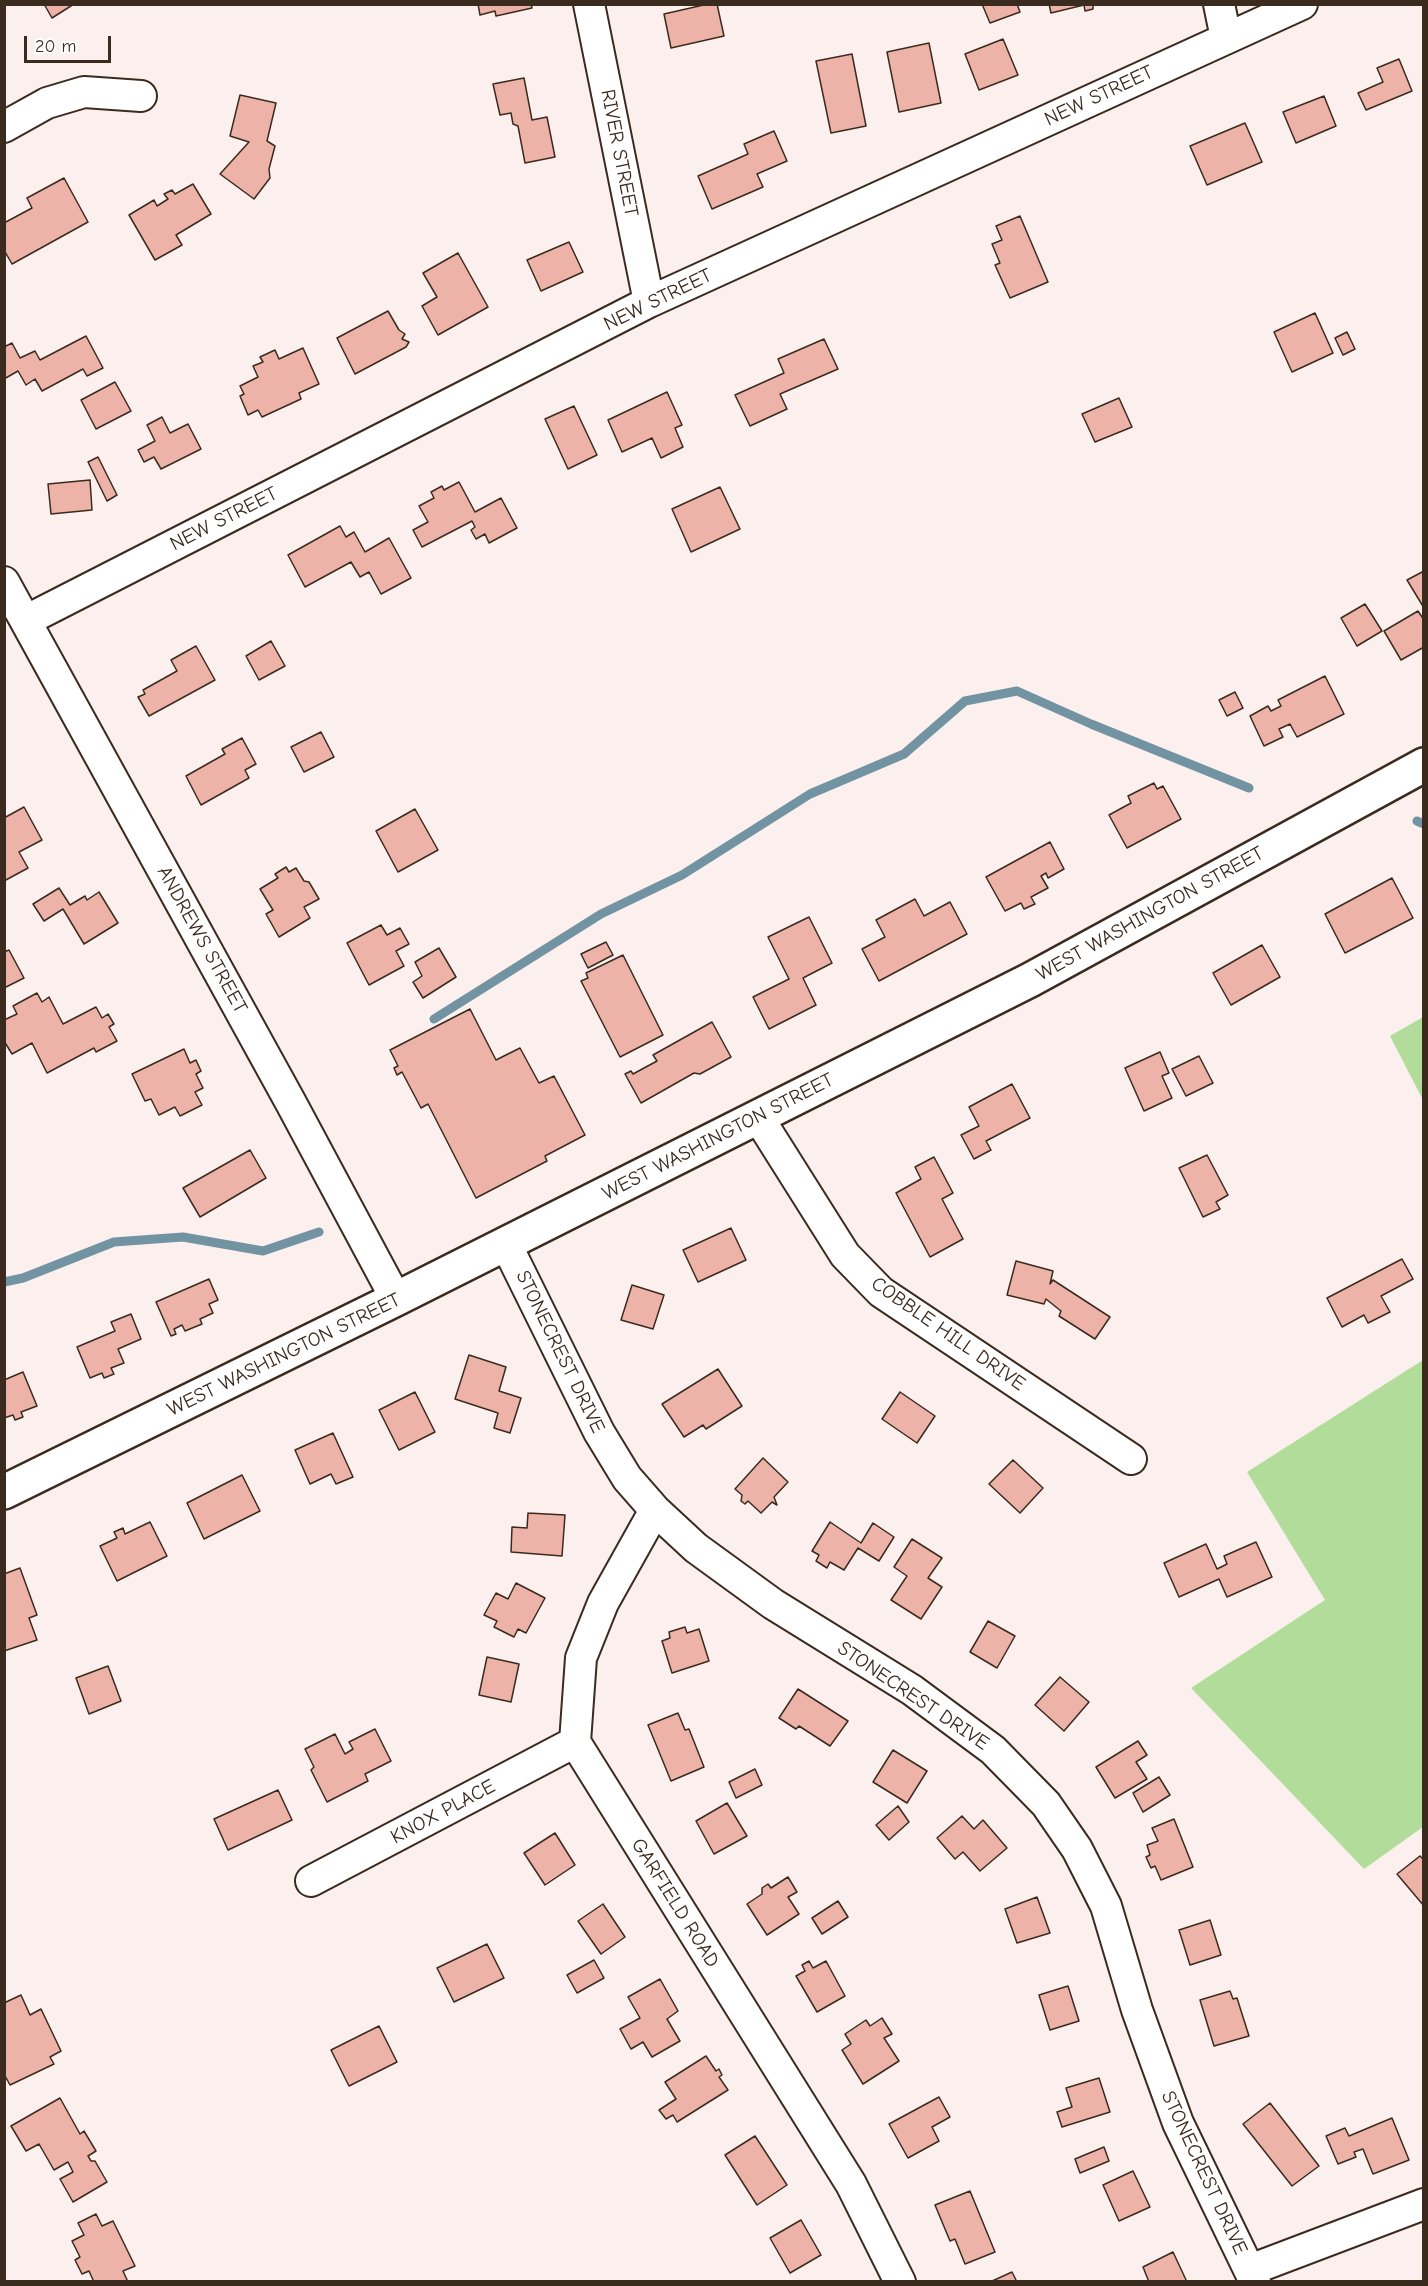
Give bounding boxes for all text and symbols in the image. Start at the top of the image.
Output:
scale bar [27,24,114,62]
text: 20 m [35,36,76,57]
street label: NEW STREET [1041,60,1157,132]
street label: RIVER STREET [595,87,643,219]
street label: NEW STREET [600,264,716,336]
street label: NEW STREET [166,482,282,556]
street label: WEST WASHINGTON STREET [1032,841,1268,987]
street label: ANDREWS STREET [152,862,252,1018]
street label: WEST WASHINGTON STREET [598,1068,838,1206]
street label: STONECREST DRIVE [510,1267,610,1437]
street label: COBBLE HILL DRIVE [866,1272,1030,1396]
street label: WEST WASHINGTON STREET [164,1288,404,1422]
street label: STONECREST DRIVE [833,1636,993,1756]
street label: KNOX PLACE [387,1774,499,1850]
street label: GARFIELD ROAD [626,1834,724,1972]
street label: STONECREST DRIVE [1156,2087,1252,2259]

